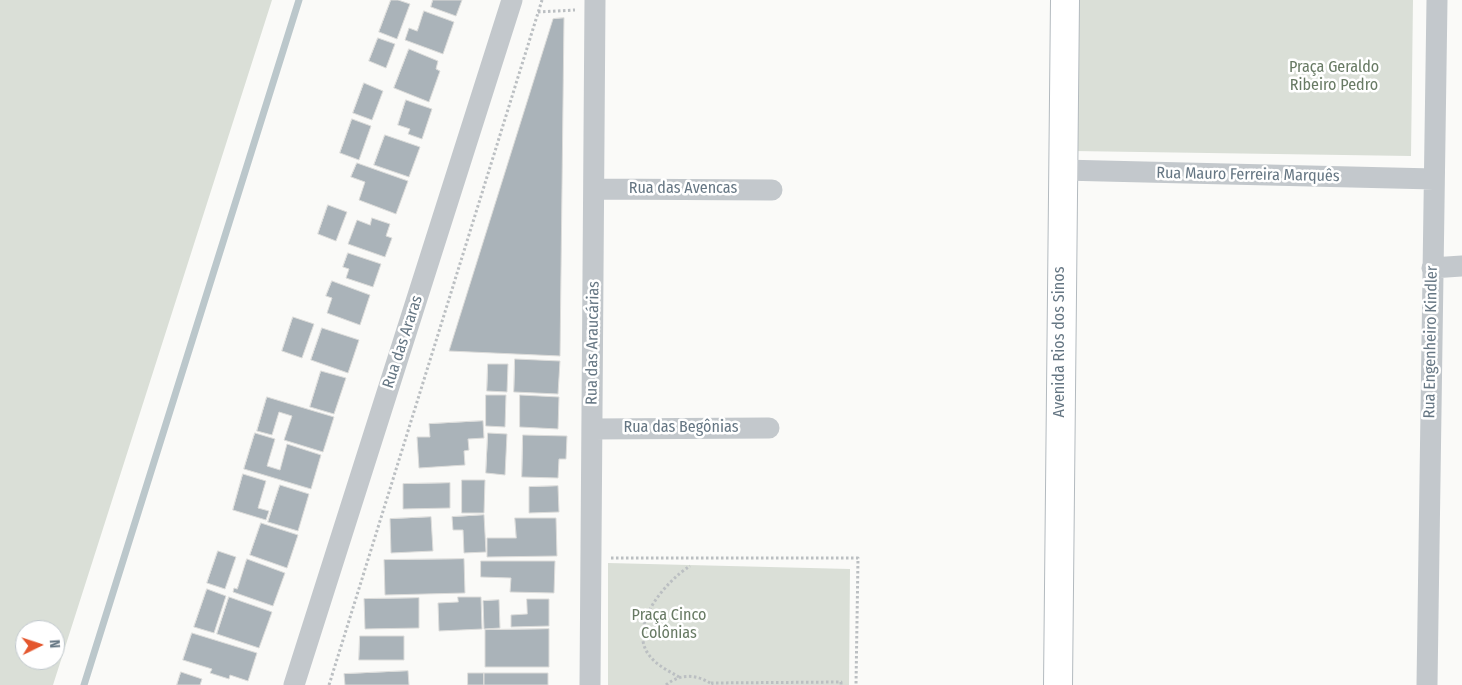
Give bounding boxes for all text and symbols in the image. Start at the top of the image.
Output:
park label: Praça Geraldo Ribeiro Pedro [1289,58,1379,96]
street label: Rua Mauro Ferreira Marquês [1156,164,1340,186]
street label: Rua das Avencas [629,179,737,199]
street label: Rua Engenheiro Kindler [1420,265,1442,419]
street label: Avenida Rios dos Sinos [1050,266,1070,418]
street label: Rua das Araucárias [582,281,604,405]
street label: Rua das Araras [379,293,427,391]
street label: Rua das Begônias [624,418,738,438]
park label: Praça Cinco Colônias [632,606,706,644]
north arrow [15,620,65,670]
text: N [46,639,63,649]

